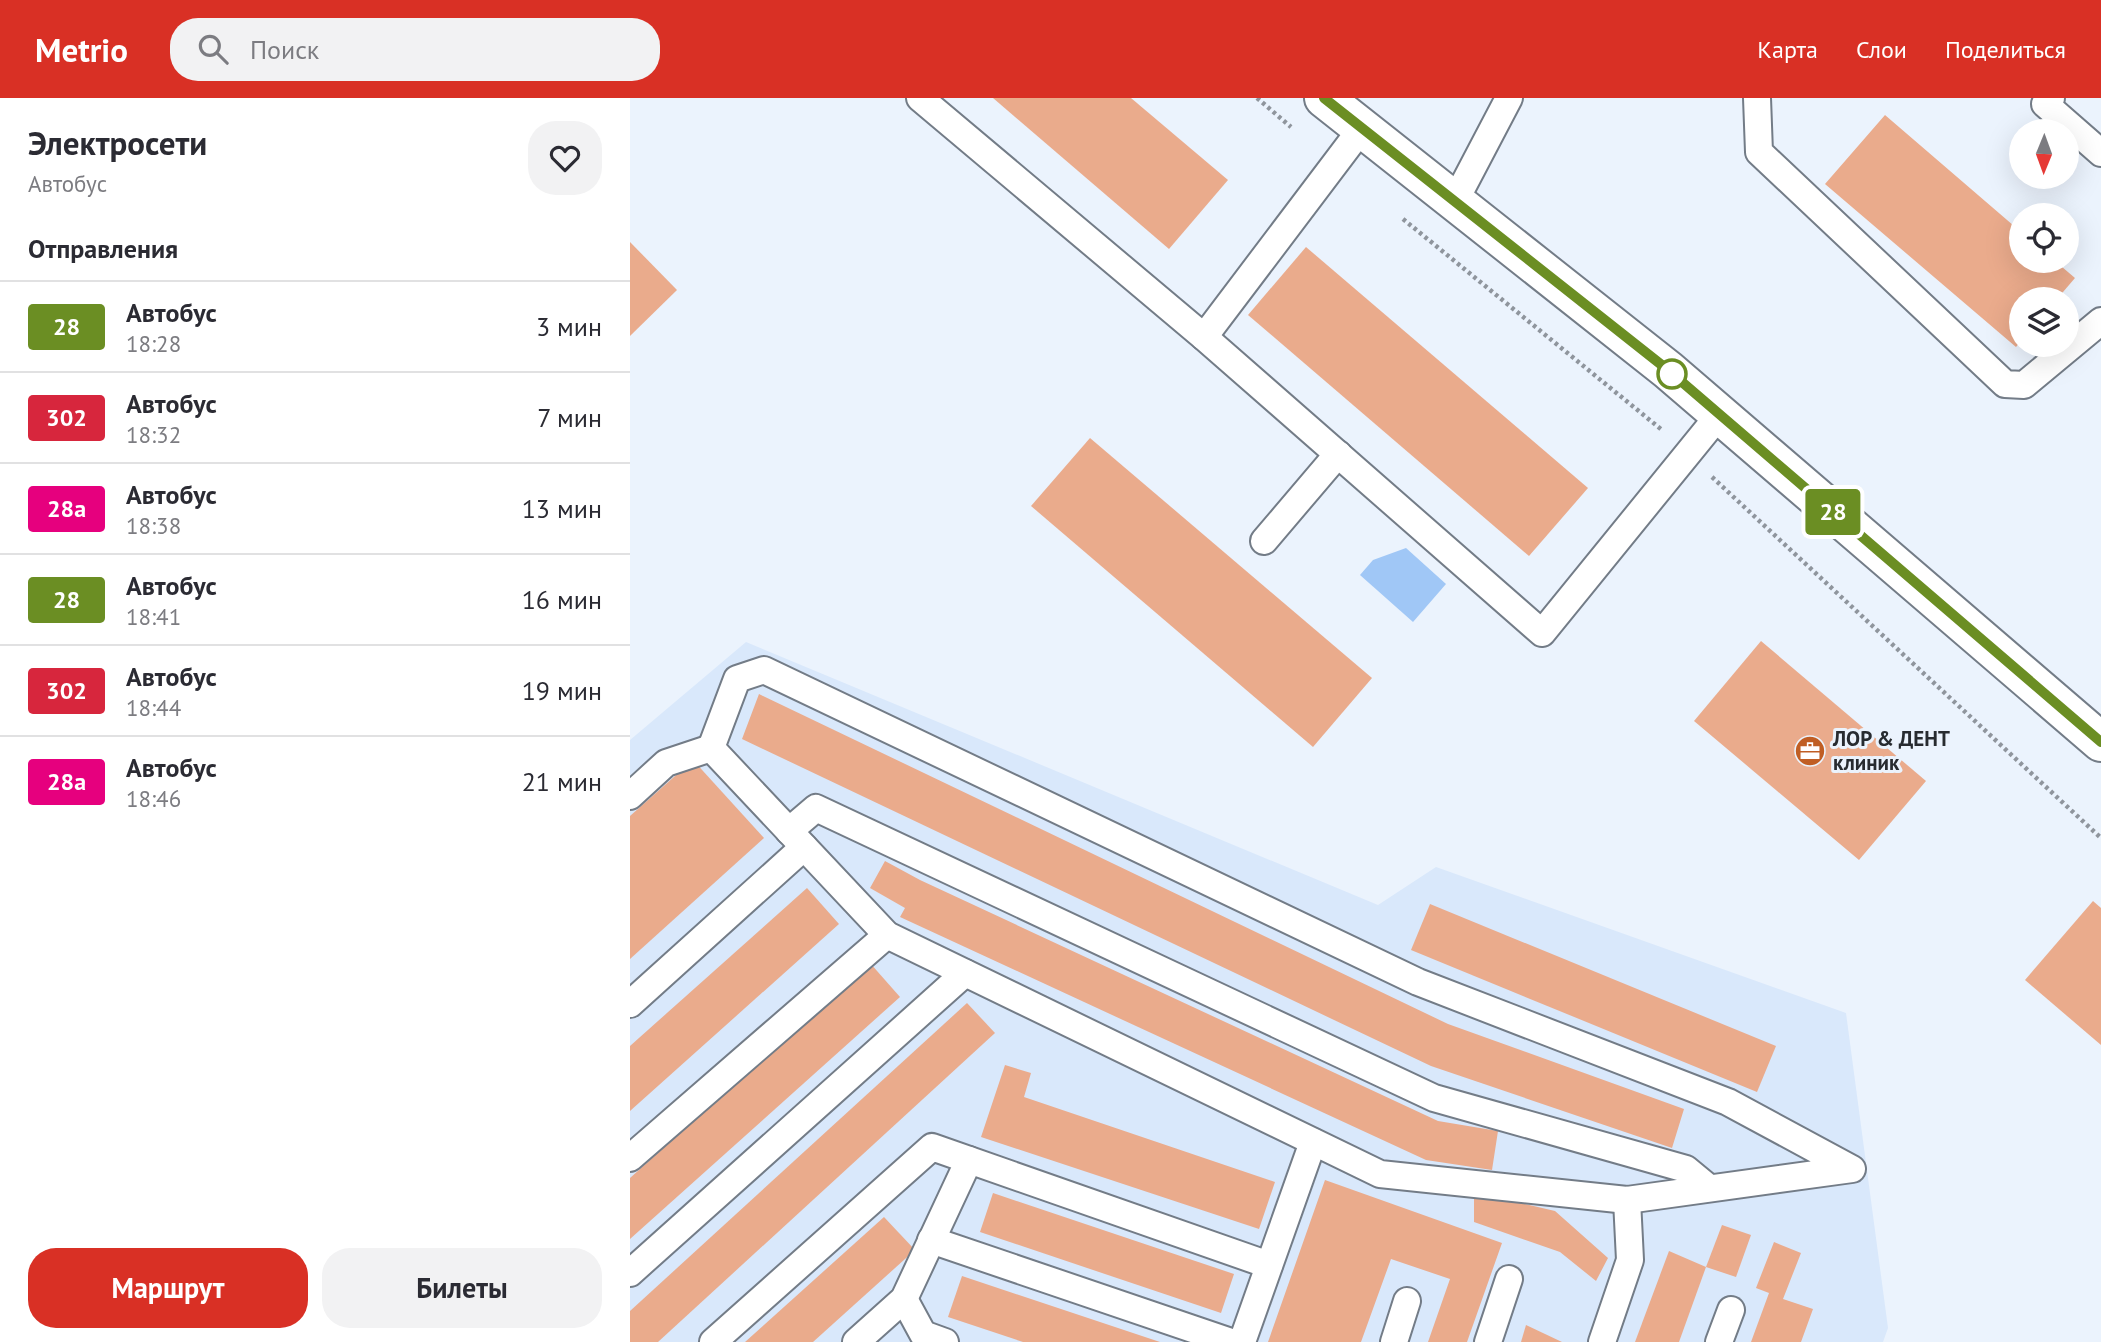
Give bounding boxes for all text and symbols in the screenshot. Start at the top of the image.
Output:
search box [170,18,660,81]
text: Metrio [35,28,128,71]
icon: search [194,30,232,68]
text: Поиск [250,33,319,66]
text: Карта [1757,34,1818,65]
text: Слои [1856,34,1907,65]
text: Поделиться [1945,34,2066,65]
north arrow [2009,119,2079,189]
map controls [2009,119,2079,357]
text: Электросети [28,121,207,164]
button: heart [528,121,602,195]
text: Автобус [28,169,107,198]
button: locate [2009,203,2079,273]
text: Отправления [28,232,178,265]
button: layers [2009,287,2079,357]
text: Автобус [126,296,217,329]
text: 3 мин [536,310,602,343]
text: 28 [53,311,80,342]
text: 18:28 [126,329,181,358]
unlabelled marker [1657,359,1687,389]
text: Автобус [126,387,217,420]
text: 7 мин [537,401,602,434]
text: 302 [46,402,87,433]
text: 18:32 [126,420,181,449]
text: Автобус [126,478,217,511]
line badge: 28 [1802,489,1864,535]
text: 13 мин [522,492,602,525]
text: 28а [47,493,86,524]
text: 28 [1819,496,1847,527]
text: 18:38 [126,511,181,540]
text: Автобус [126,569,217,602]
text: 16 мин [522,583,602,616]
text: 28 [53,584,80,615]
text: 18:41 [126,602,181,631]
text: Автобус [126,660,217,693]
text: 19 мин [522,674,602,707]
text: 302 [46,675,87,706]
text: 18:44 [126,693,181,722]
place label: ЛОР & ДЕНТ клиник [1832,725,1950,776]
office icon: ЛОР & ДЕНТ клиник [1793,734,1827,768]
text: Автобус [126,751,217,784]
text: 21 мин [522,765,602,798]
text: 28а [47,766,86,797]
text: 18:46 [126,784,181,813]
button: Маршрут [28,1248,308,1328]
button: Билеты [322,1248,602,1328]

